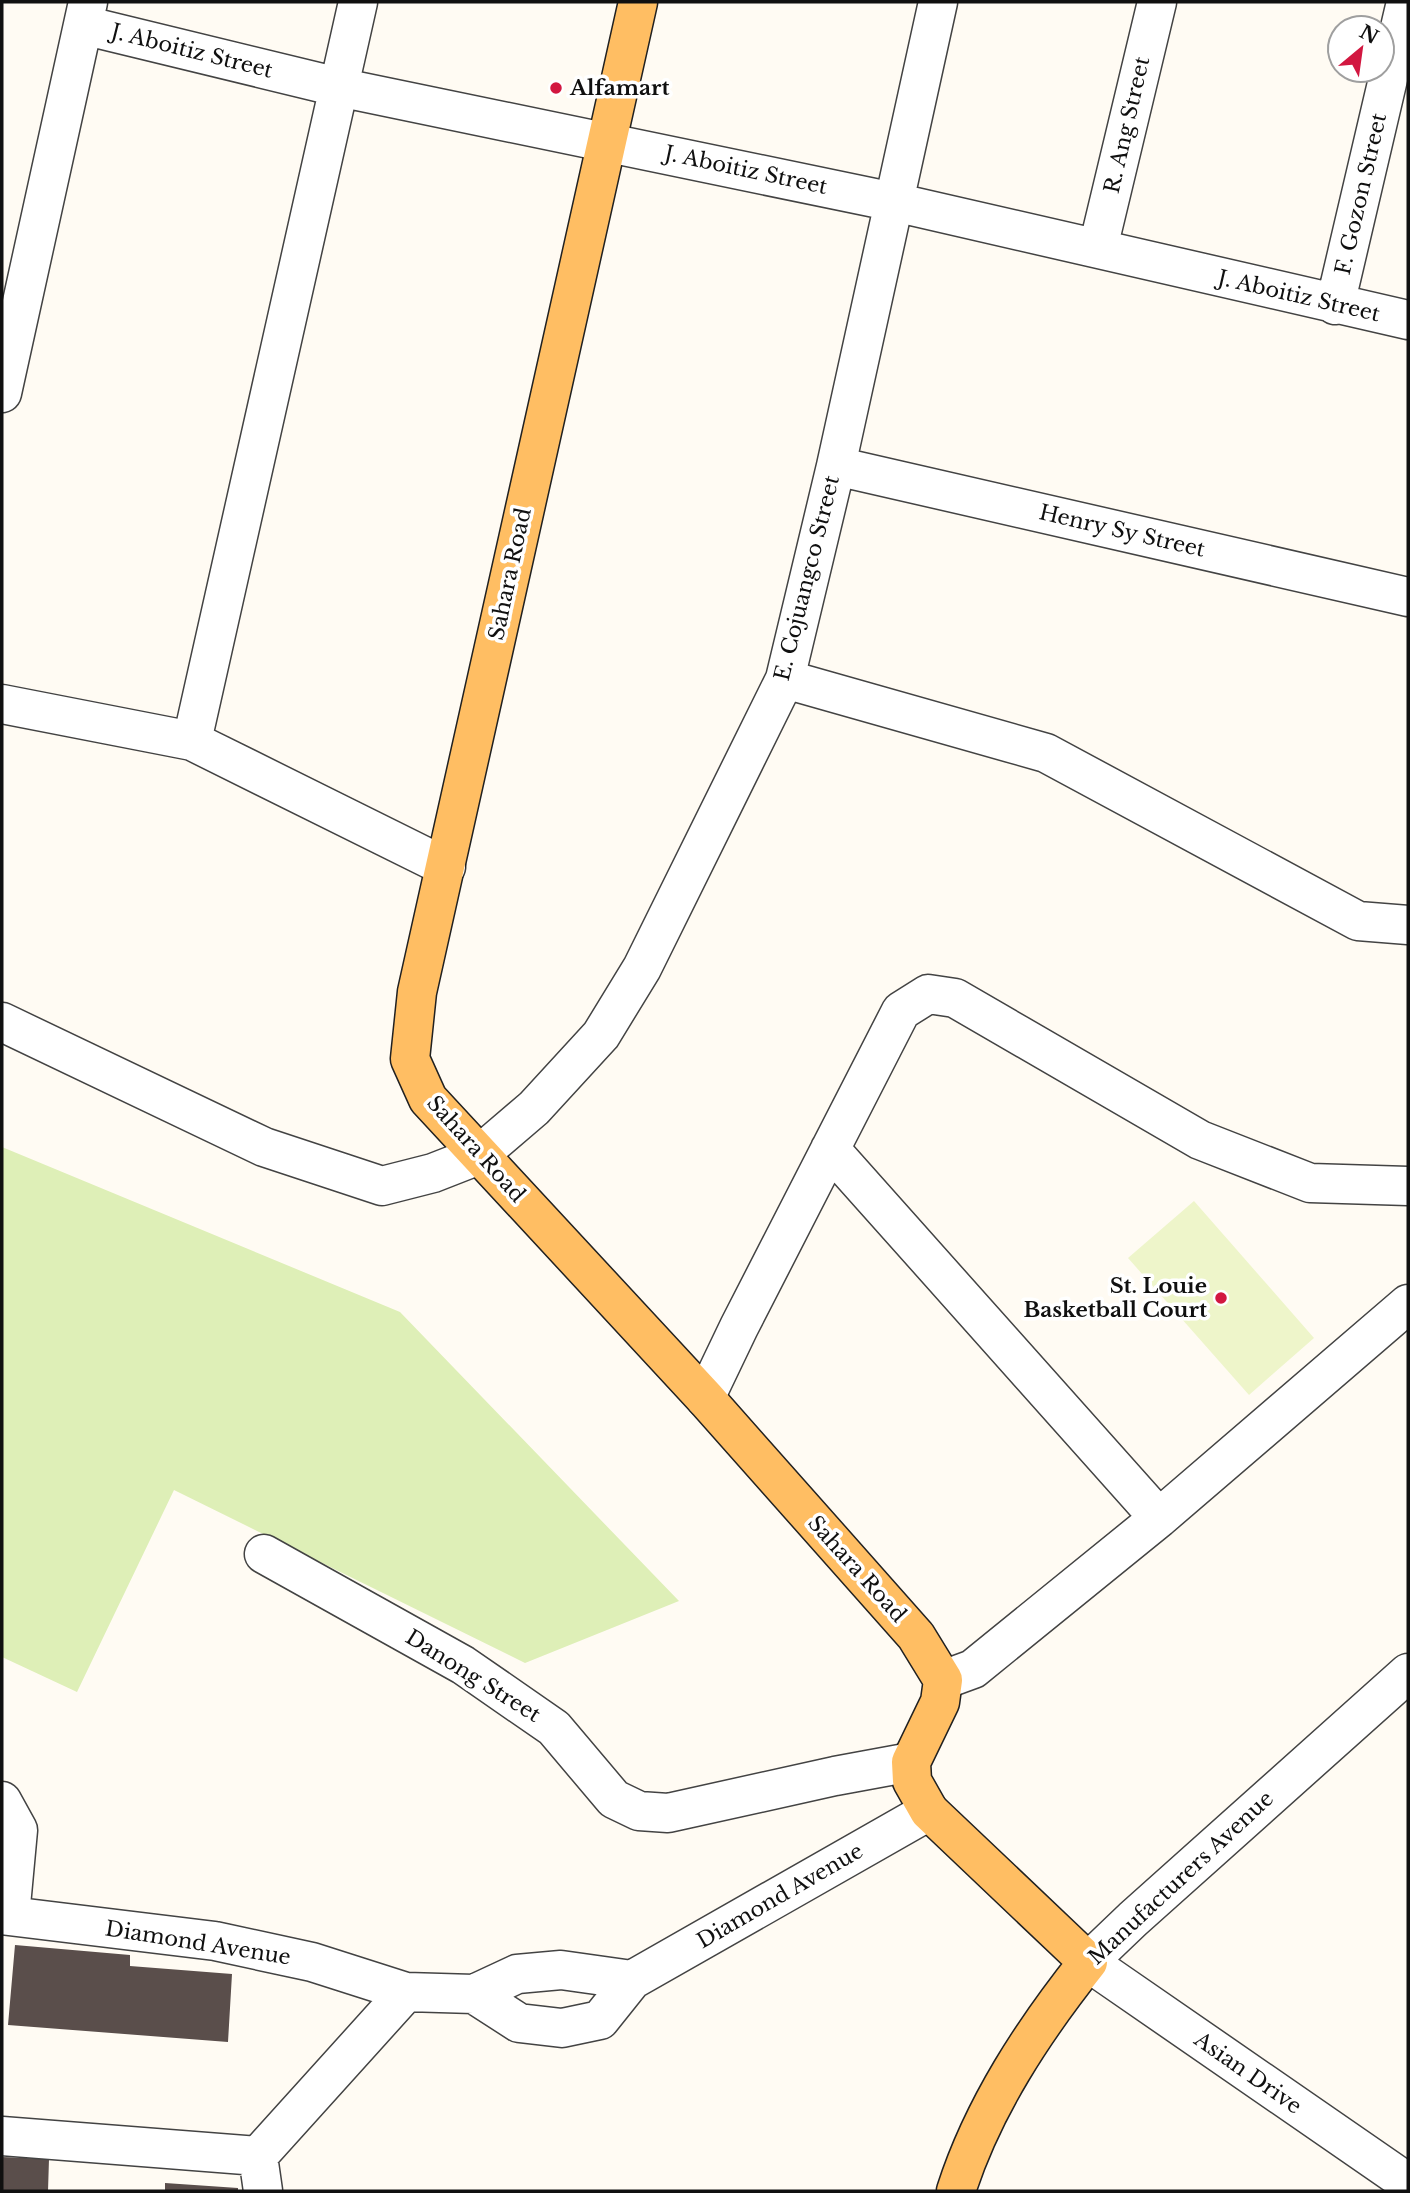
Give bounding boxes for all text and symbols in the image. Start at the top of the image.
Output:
north arrow [1326,14,1396,84]
street label: J. Aboitiz Street [106,18,275,84]
text: N [1356,20,1383,49]
street label: R. Ang Street [1099,54,1155,196]
place label: Alfamart [569,75,670,101]
marker: Alfamart [548,80,564,96]
street label: F. Gozon Street [1330,111,1392,277]
street label: J. Aboitiz Street [659,139,830,200]
street label: J. Aboitiz Street [1213,264,1383,327]
street label: E. Cojuangco Street [769,473,845,683]
street label: Henry Sy Street [1037,499,1207,563]
street label: Sahara Road [483,505,537,643]
street label: Sahara Road [421,1090,531,1208]
place label: St. Louie Basketball Court [1024,1273,1207,1323]
marker: St. Louie Basketball Court [1213,1290,1229,1306]
street label: Sahara Road [802,1510,912,1628]
street label: Danong Street [401,1624,545,1728]
street label: Manufacturers Avenue [1083,1786,1279,1970]
street label: Diamond Avenue [692,1838,868,1954]
street label: Diamond Avenue [103,1915,293,1971]
street label: Asian Drive [1189,2026,1307,2120]

